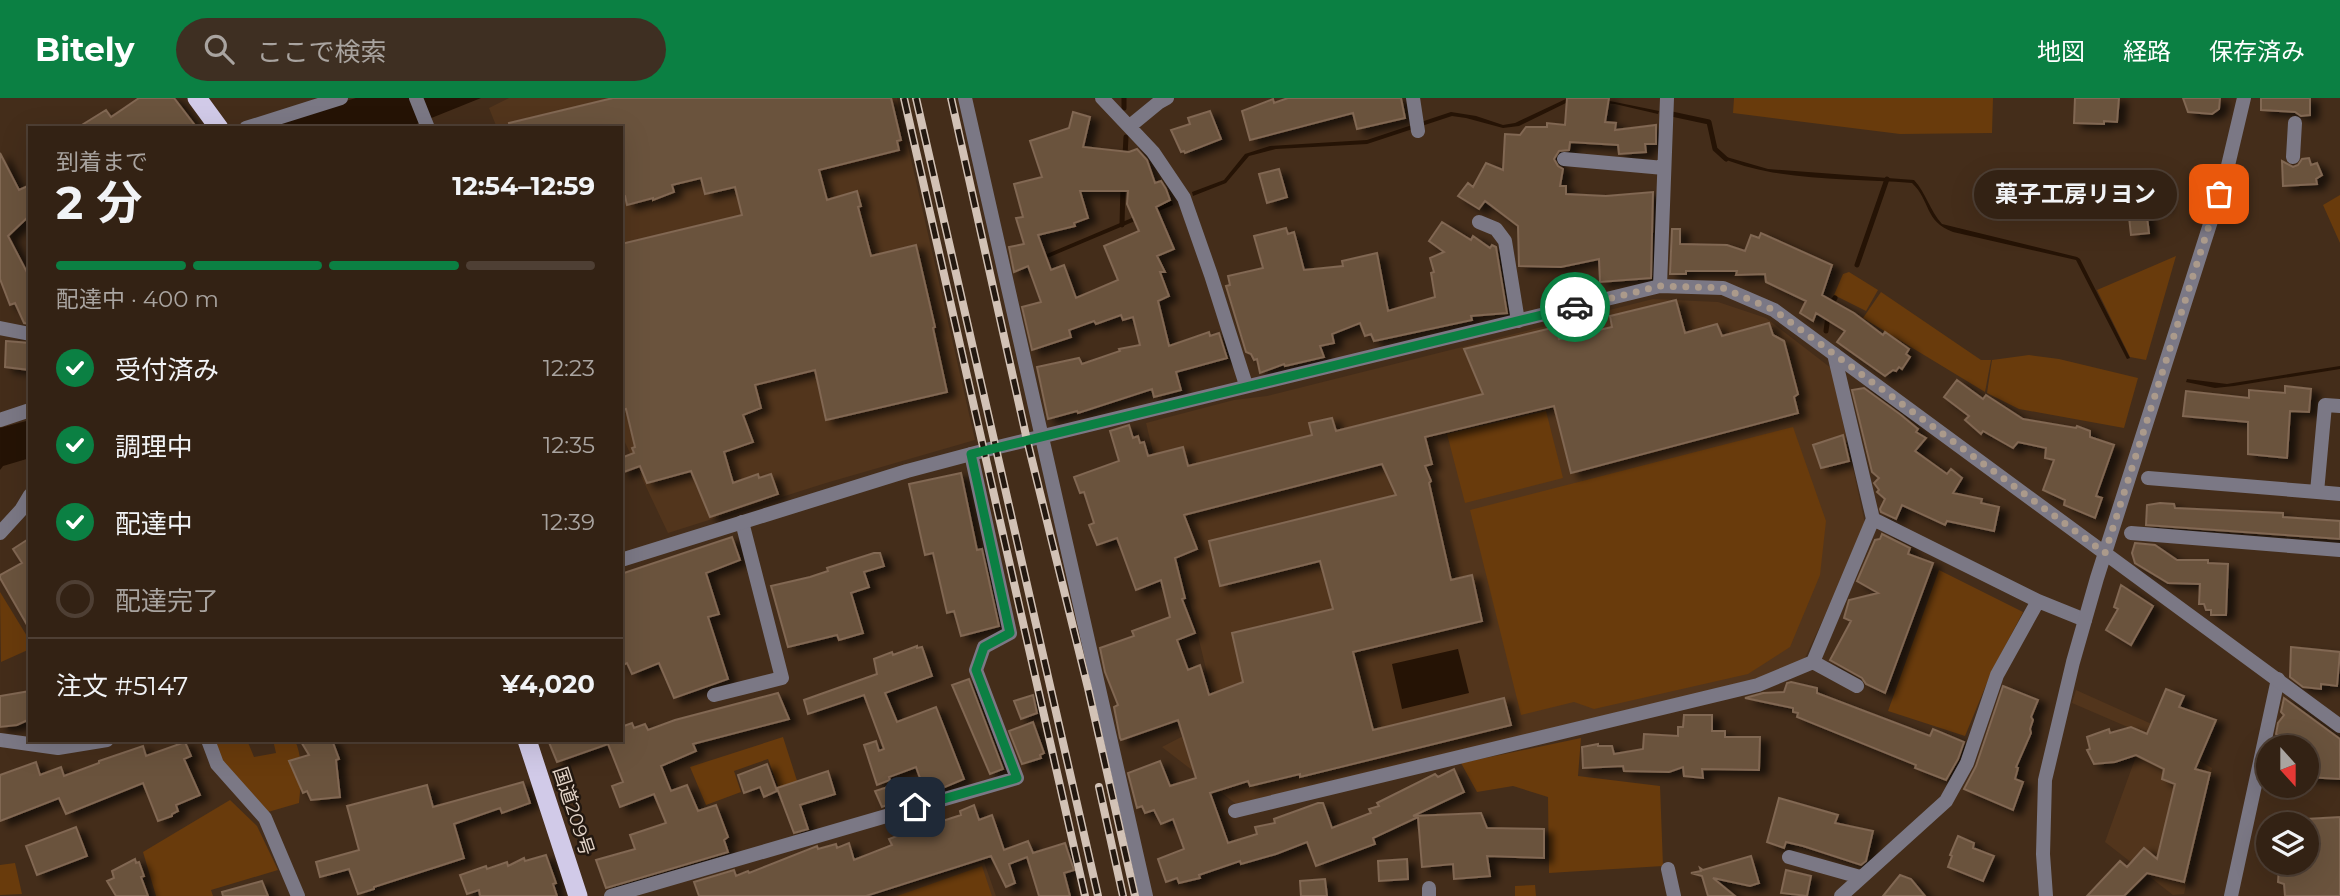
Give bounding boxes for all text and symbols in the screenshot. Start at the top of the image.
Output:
search box [176,18,666,81]
text: Bitely [35,29,134,69]
icon: search [200,30,238,68]
text: ここで検索 [256,36,386,68]
text: 地図 [2037,37,2085,66]
text: 経路 [2123,37,2171,66]
text: 保存済み [2209,37,2305,66]
text: 到着まで [56,148,148,176]
pin [2189,164,2249,224]
text: 12:54–12:59 [452,170,595,202]
callout: 菓子工房リヨン [1974,170,2177,218]
text: 2 分 [56,174,142,231]
icon: bag [2200,175,2238,213]
text: 菓子工房リヨン [1995,180,2156,208]
courier [1540,272,1610,342]
text: 配達中 · 400 m [56,285,219,313]
icon: car [1556,288,1594,326]
icon: check [56,349,94,387]
text: 受付済み [115,354,219,386]
text: 12:23 [543,354,595,382]
icon: check [56,426,94,464]
text: 調理中 [115,431,193,463]
text: 12:35 [543,431,595,459]
icon: check [56,503,94,541]
text: 配達中 [115,508,193,540]
text: 12:39 [542,508,595,536]
text: 配達完了 [115,585,219,617]
text: ¥4,020 [501,668,595,700]
text: 注文 #5147 [56,670,188,702]
north arrow [2256,735,2319,798]
map controls [2256,735,2319,875]
street label: 国道209号 [548,764,599,858]
pin [885,777,945,837]
icon: home [896,788,934,826]
button: layers [2256,812,2319,875]

